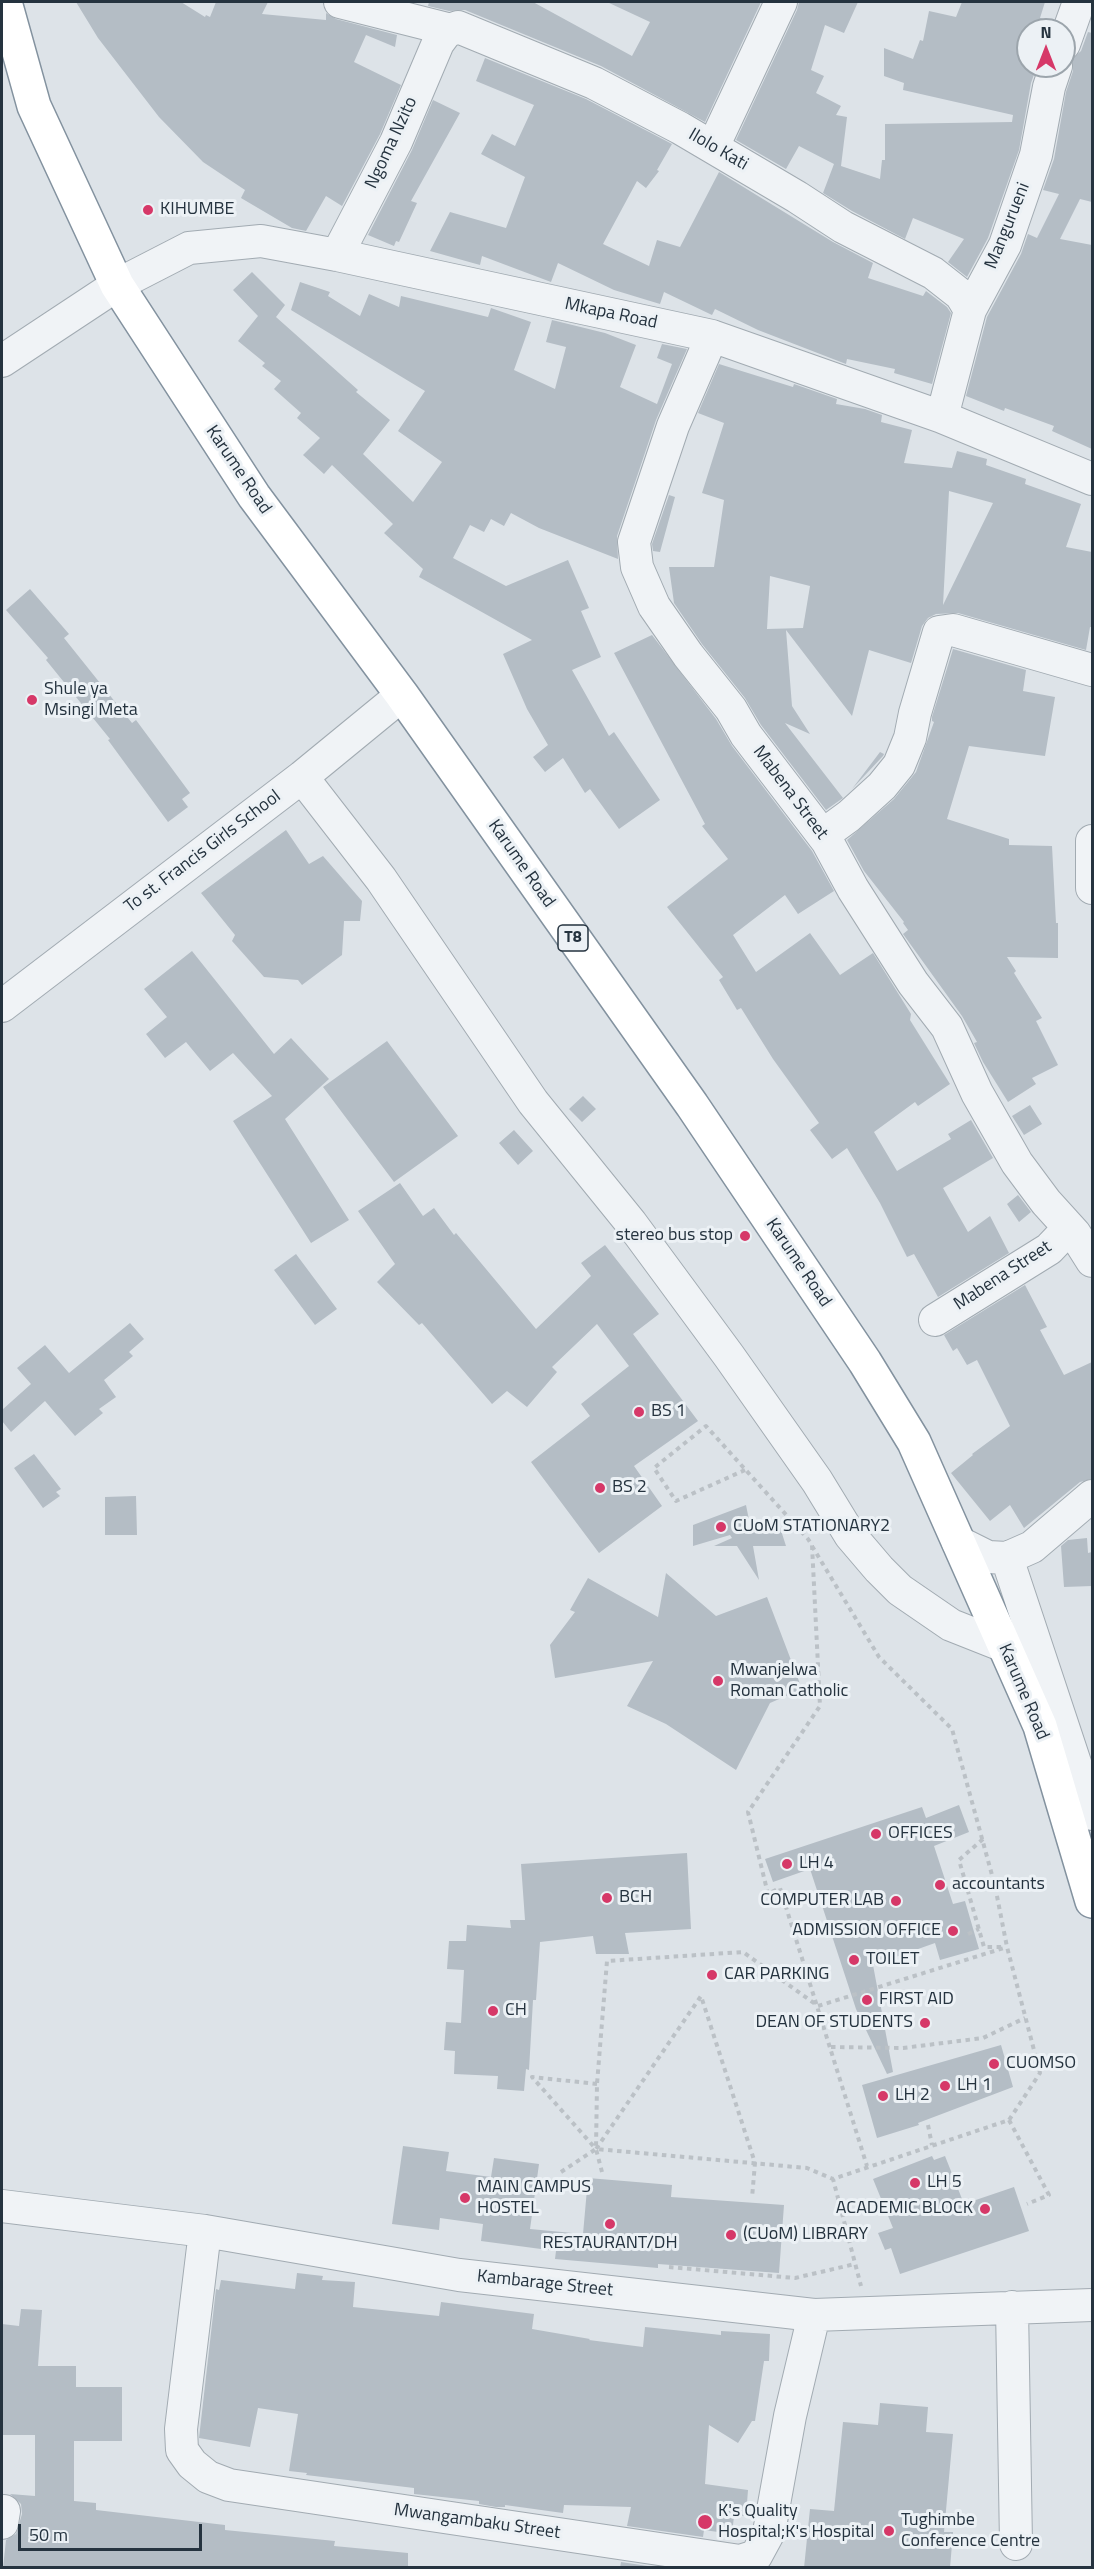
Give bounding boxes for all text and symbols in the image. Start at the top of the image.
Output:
north arrow [1016,18,1076,78]
text: N [1040,20,1052,44]
street label: Ngoma Nzito [361,94,423,192]
street label: Ilolo Kati [684,124,752,176]
street label: Mangurueni [981,180,1035,272]
place label: KIHUMBE [160,199,235,221]
marker: KIHUMBE [141,203,155,217]
street label: Mkapa Road [563,294,659,334]
street label: Karume Road [200,422,276,518]
place label: Shule ya Msingi Meta [44,679,138,722]
marker: Shule ya Msingi Meta [25,693,39,707]
street label: Mabena Street [748,742,832,844]
street label: To st. Francis Girls School [121,786,285,918]
street label: Karume Road [483,816,559,912]
road number: T8 [558,925,588,951]
street label: Karume Road [760,1215,836,1311]
place label: stereo bus stop [616,1225,733,1247]
marker: stereo bus stop [738,1229,752,1243]
street label: Mabena Street [950,1237,1056,1315]
place label: BS 1 [651,1401,686,1423]
marker: BS 1 [632,1405,646,1419]
place label: BS 2 [612,1477,647,1499]
marker: BS 2 [593,1481,607,1495]
place label: CUoM STATIONARY2 [733,1516,890,1538]
marker: CUoM STATIONARY2 [714,1520,728,1534]
street label: Karume Road [993,1641,1053,1743]
place label: Mwanjelwa Roman Catholic [730,1660,848,1702]
marker: Mwanjelwa Roman Catholic [711,1674,725,1688]
place label: OFFICES [888,1823,953,1845]
marker: OFFICES [869,1827,883,1841]
place label: LH 4 [799,1853,834,1875]
marker: LH 4 [780,1857,794,1871]
place label: accountants [952,1874,1045,1896]
marker: accountants [933,1878,947,1892]
place label: BCH [619,1887,652,1909]
place label: COMPUTER LAB [760,1890,884,1912]
marker: BCH [600,1891,614,1905]
marker: COMPUTER LAB [889,1894,903,1908]
place label: ADMISSION OFFICE [792,1920,941,1942]
marker: ADMISSION OFFICE [946,1924,960,1938]
place label: TOILET [866,1949,919,1971]
marker: TOILET [847,1953,861,1967]
place label: CAR PARKING [724,1964,829,1986]
marker: CAR PARKING [705,1968,719,1982]
place label: FIRST AID [879,1989,954,2011]
marker: FIRST AID [860,1993,874,2007]
place label: CH [505,2000,527,2022]
marker: CH [486,2004,500,2018]
place label: DEAN OF STUDENTS [756,2012,913,2034]
marker: DEAN OF STUDENTS [918,2016,932,2030]
place label: CUOMSO [1006,2053,1076,2075]
marker: CUOMSO [987,2057,1001,2071]
place label: LH 1 [957,2075,992,2097]
marker: LH 1 [938,2079,952,2093]
place label: LH 2 [895,2085,930,2107]
marker: LH 2 [876,2089,890,2103]
place label: LH 5 [927,2172,962,2194]
marker: LH 5 [908,2176,922,2190]
place label: MAIN CAMPUS HOSTEL [477,2177,591,2220]
marker: MAIN CAMPUS HOSTEL [458,2191,472,2205]
place label: ACADEMIC BLOCK [836,2198,973,2220]
marker: ACADEMIC BLOCK [978,2202,992,2216]
marker: RESTAURANT/DH [603,2217,617,2231]
place label: (CUoM) LIBRARY [743,2224,868,2246]
marker: (CUoM) LIBRARY [724,2228,738,2242]
place label: RESTAURANT/DH [542,2233,678,2255]
street label: Kambarage Street [476,2266,614,2302]
street label: Mwangambaku Street [392,2500,562,2544]
place label: K's Quality Hospital;K's Hospital [718,2501,874,2544]
place label: Tughimbe Conference Centre [901,2510,1040,2552]
scale bar [21,2512,206,2550]
marker: K's Quality Hospital;K's Hospital [696,2513,714,2531]
text: 50 m [29,2521,68,2548]
marker: Tughimbe Conference Centre [882,2524,896,2538]

